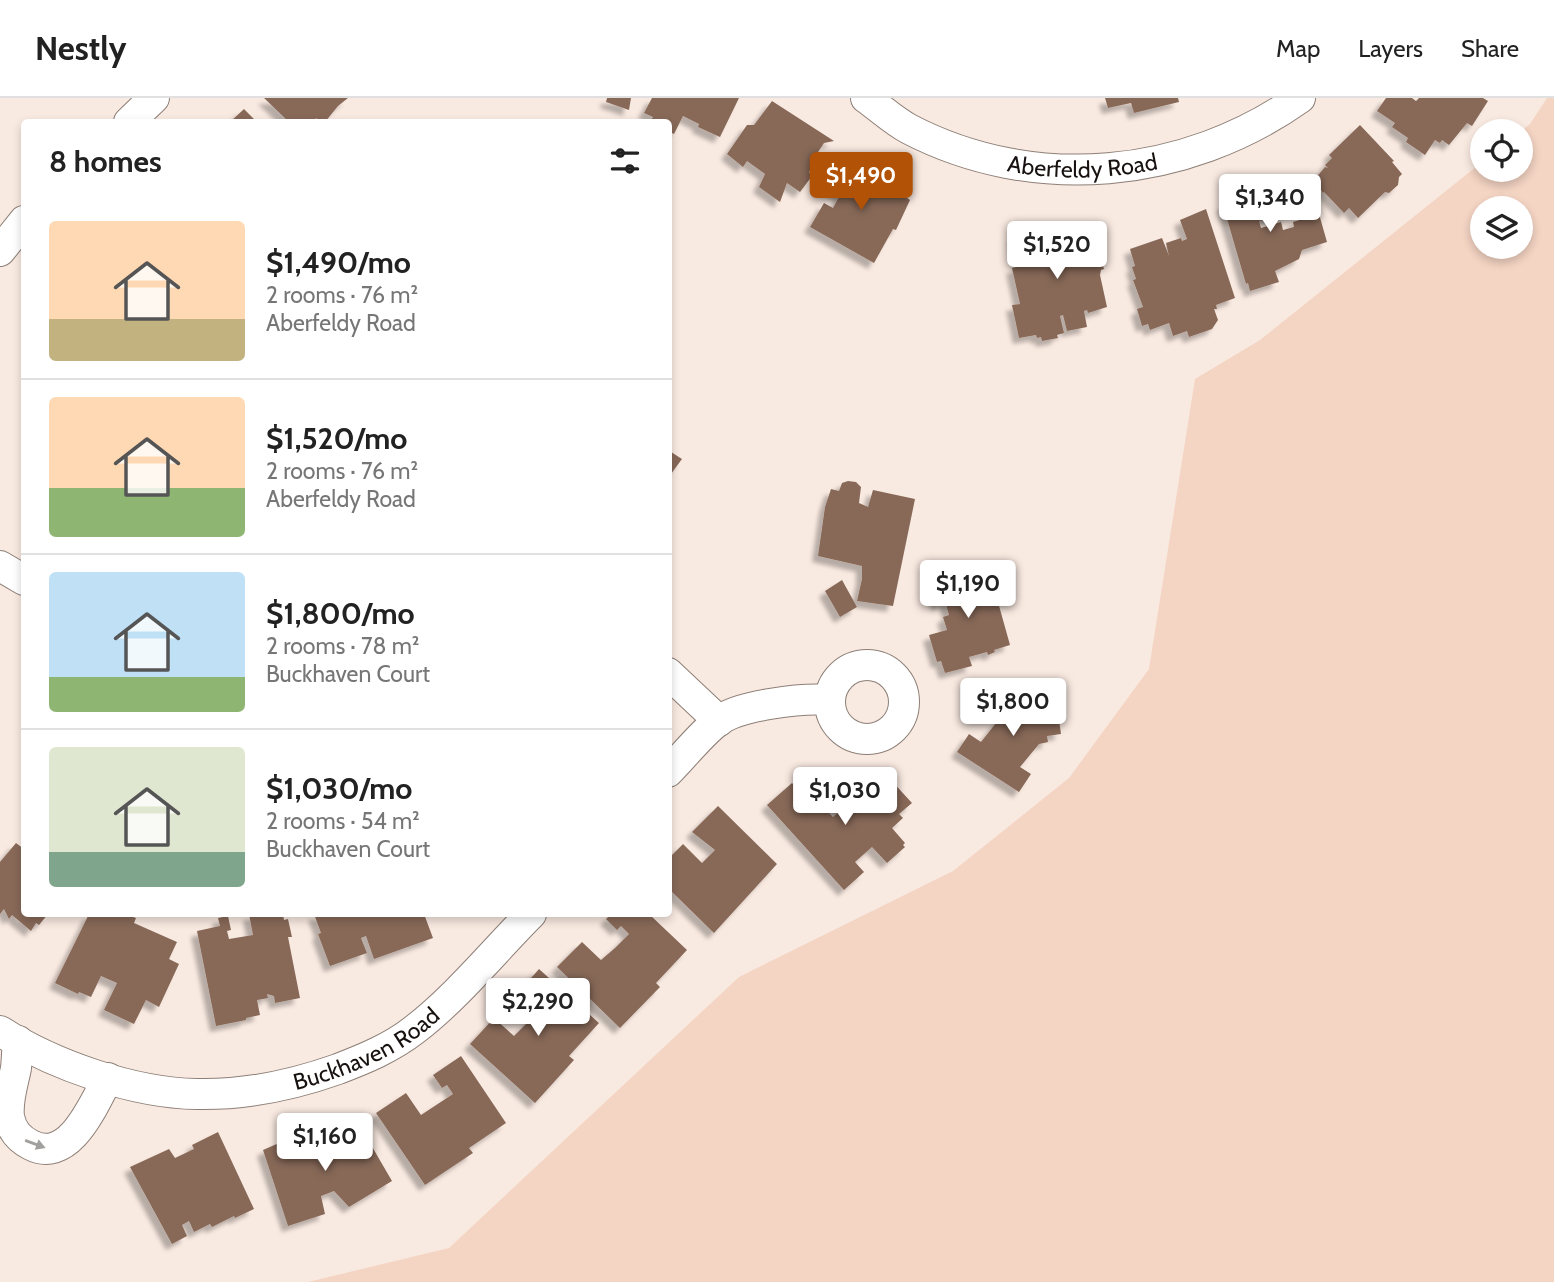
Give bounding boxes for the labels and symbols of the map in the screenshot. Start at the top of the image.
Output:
street label: Aberfeldy Road [1006,147,1160,184]
pin: $1,490 [804,152,918,212]
pin: $1,340 [1213,174,1327,234]
pin: $1,520 [1000,222,1114,281]
pin: $1,190 [911,560,1025,620]
pin: $1,800 [956,678,1070,738]
pin: $1,030 [788,768,902,827]
pin: $2,290 [481,978,595,1038]
street label: Buckhaven Road [290,1001,445,1096]
pin: $1,160 [268,1114,382,1173]
one-way arrow [25,1139,46,1150]

